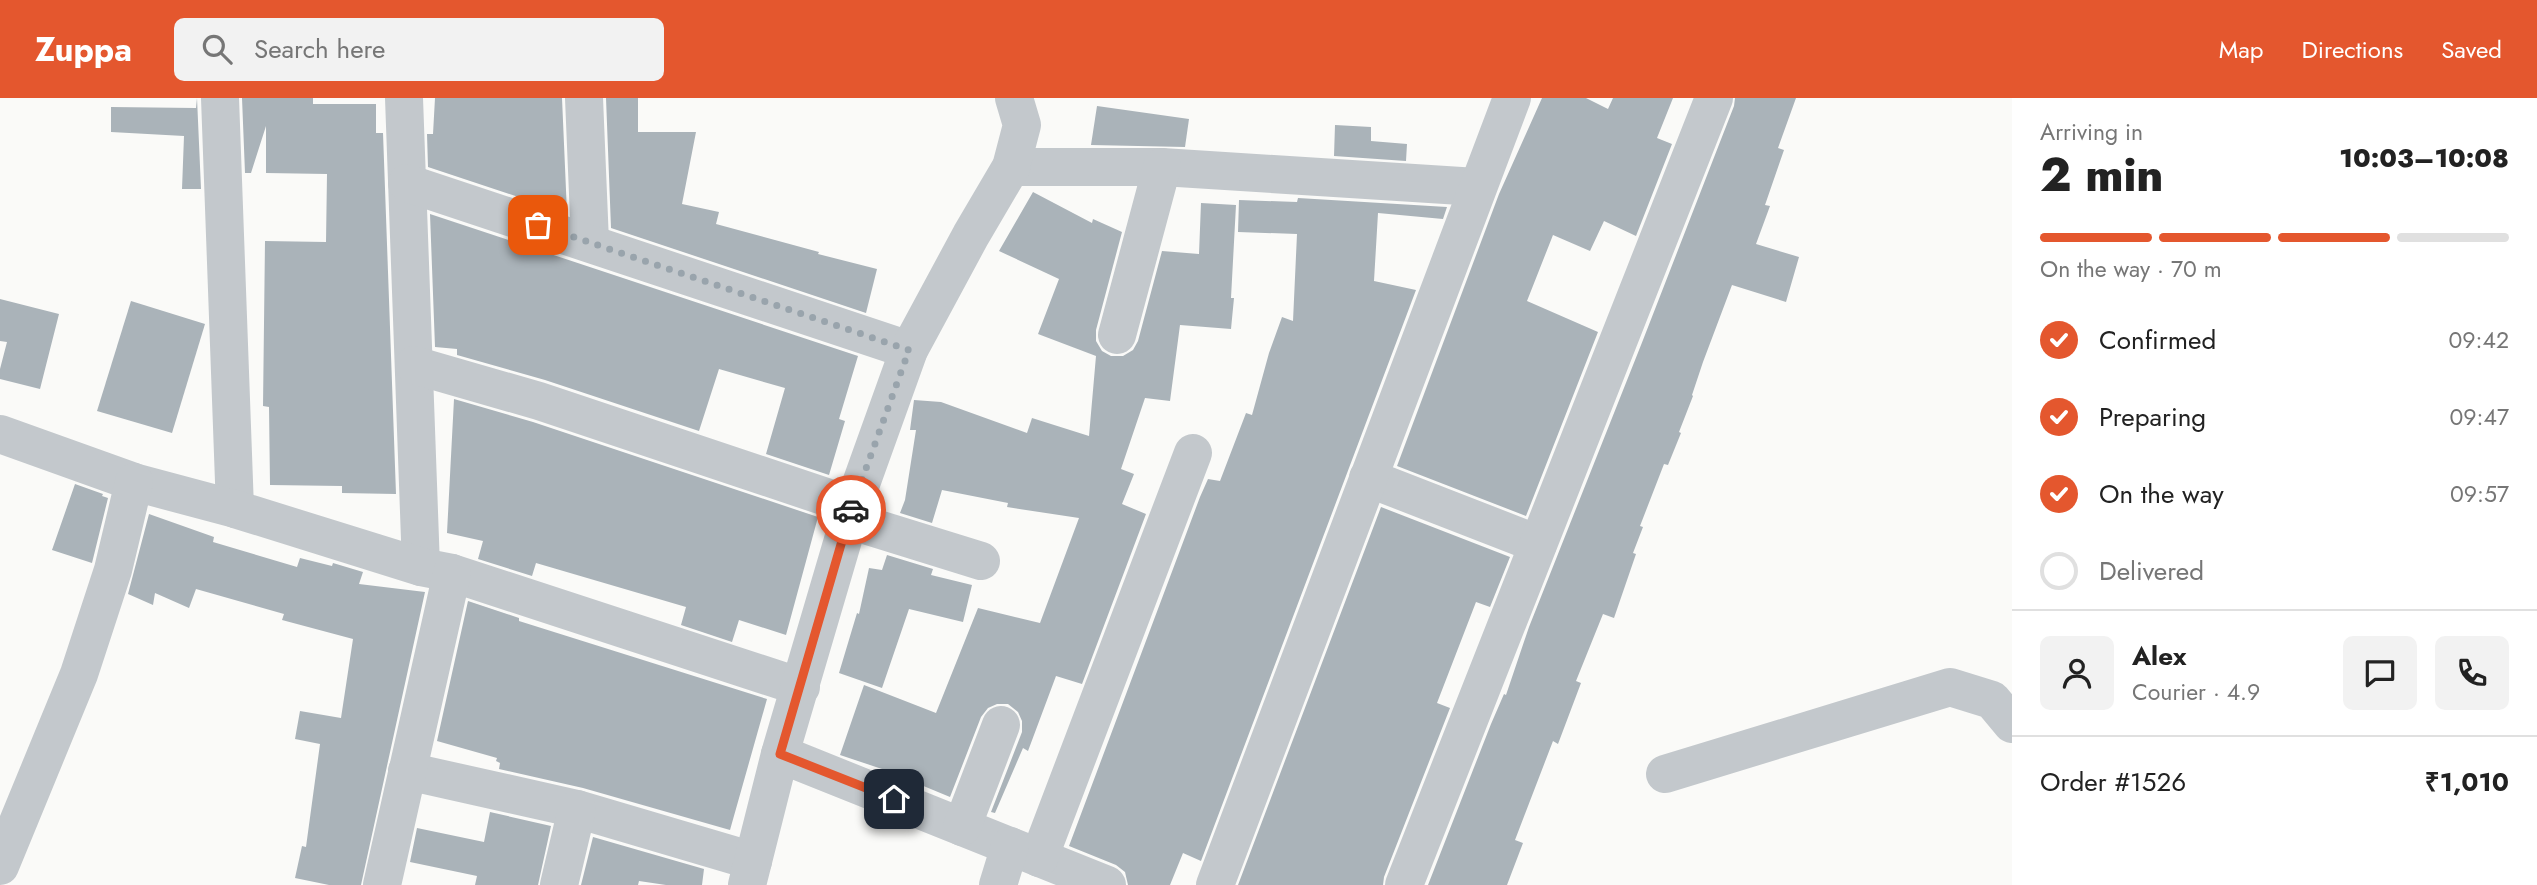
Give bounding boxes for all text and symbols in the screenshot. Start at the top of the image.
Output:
search box [174,18,664,81]
text: Zuppa [35,26,132,73]
icon: search [198,30,236,68]
text: Search here [254,30,385,68]
text: Map [2219,32,2264,67]
text: Directions [2302,32,2403,67]
text: Saved [2441,32,2502,67]
text: Arriving in [2040,115,2143,149]
text: 10:03–10:08 [2339,139,2509,177]
text: 2 min [2040,142,2164,208]
pin [508,195,568,255]
icon: bag [519,206,557,244]
text: On the way · 70 m [2040,252,2222,286]
icon: check [2040,321,2078,359]
text: Confirmed [2099,321,2216,359]
text: 09:42 [2449,323,2509,357]
icon: check [2040,398,2078,436]
text: Preparing [2099,398,2206,436]
text: 09:47 [2450,400,2509,434]
courier [816,475,886,545]
icon: check [2040,475,2078,513]
text: On the way [2099,475,2224,513]
text: 09:57 [2450,477,2509,511]
icon: car [832,491,870,529]
text: Delivered [2099,552,2204,590]
button: person [2040,636,2114,710]
button: chat [2343,636,2417,710]
button: phone [2435,636,2509,710]
text: Alex [2132,637,2186,675]
text: Courier · 4.9 [2132,675,2260,709]
text: Order #1526 [2040,763,2186,801]
text: ₹1,010 [2425,763,2509,801]
pin [864,769,924,829]
icon: home [875,780,913,818]

